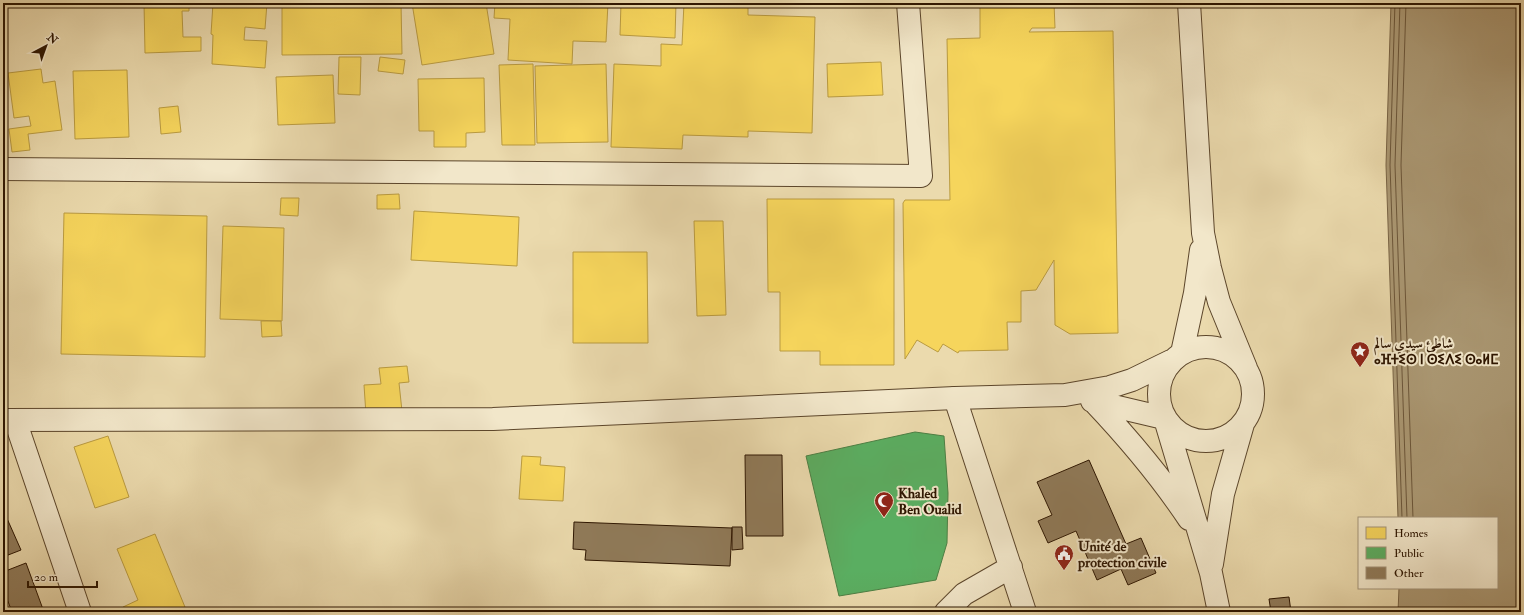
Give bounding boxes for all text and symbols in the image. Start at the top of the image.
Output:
north arrow [26,26,66,66]
text: N [43,30,61,48]
place label: شاطئ سيدي سالم ⴰⴼⵜⵉⵙ ⵏ ⵙⵉⴷⵉ ⵙⴰⵍⵎ [1374,335,1498,368]
place icon: شاطئ سيدي سالم ⴰⴼⵜⵉⵙ ⵏ ⵙⵉⴷⵉ ⵙⴰⵍⵎ [1349,340,1371,368]
place label: Khaled Ben Oualid [898,485,962,518]
mosque icon: Khaled Ben Oualid [873,490,895,518]
legend [1358,517,1498,589]
text: Homes [1394,526,1428,541]
place label: Unité de protection civile [1077,538,1167,572]
public building icon: Unité de protection civile [1053,543,1075,571]
text: Public [1394,546,1424,561]
scale bar [28,563,97,589]
text: Other [1394,566,1424,581]
text: 20 m [34,570,59,585]

